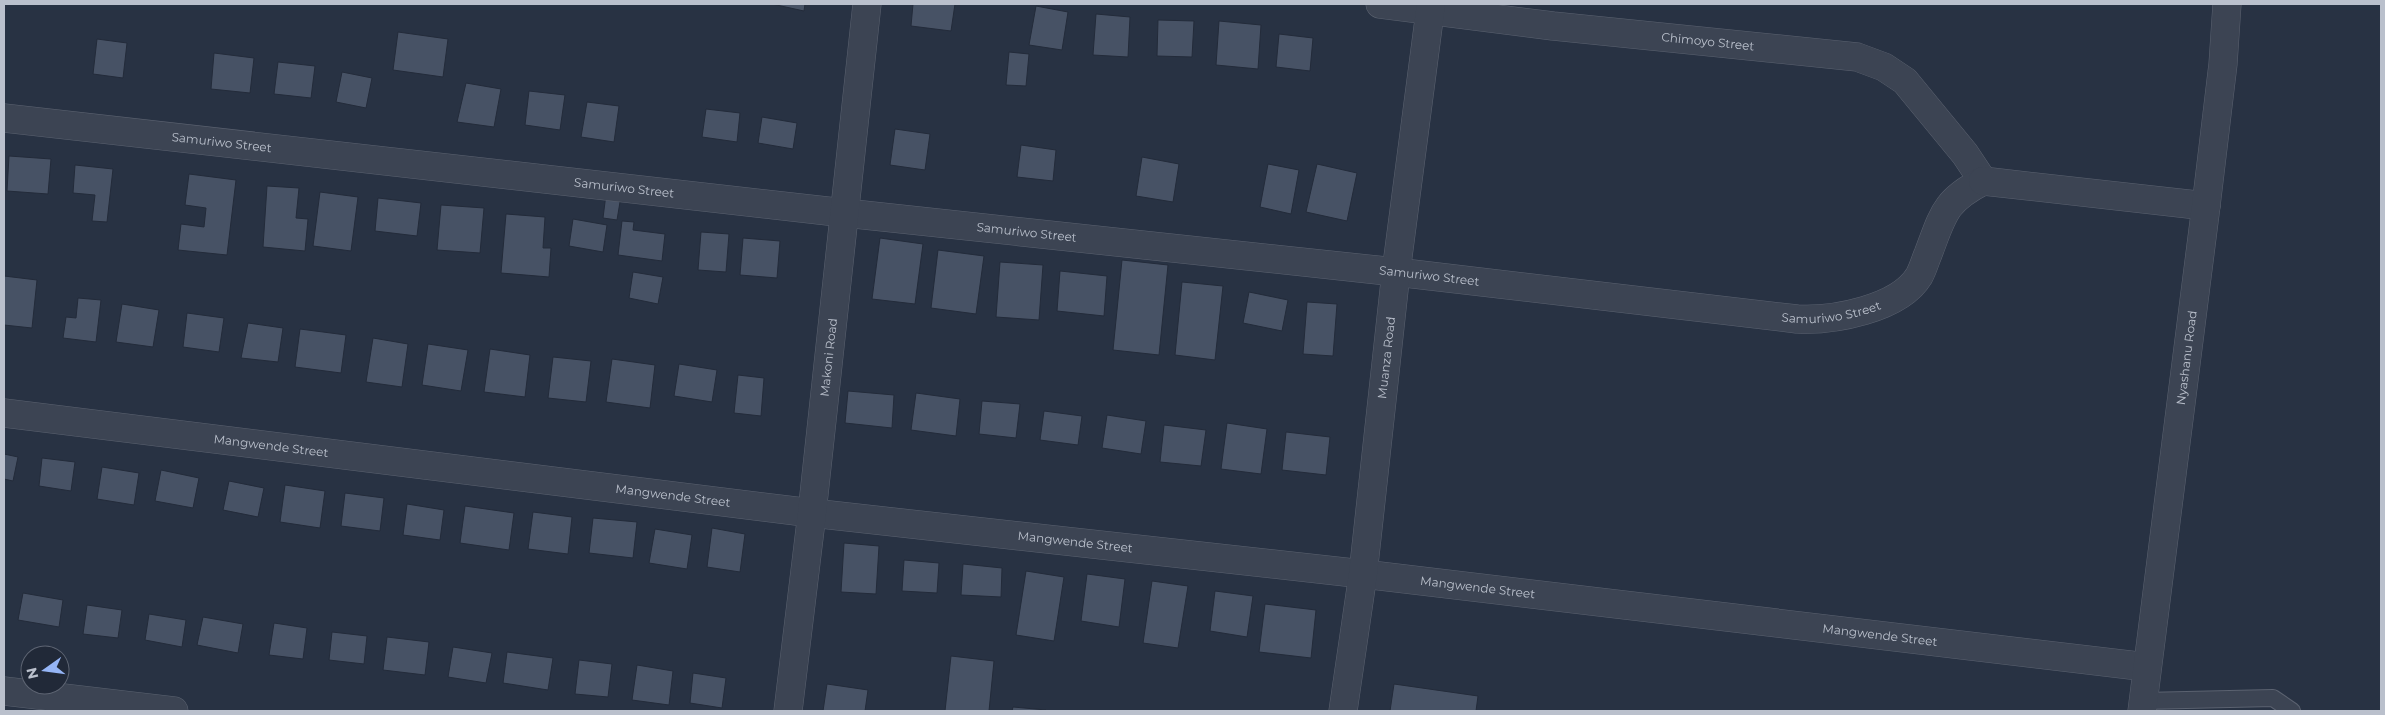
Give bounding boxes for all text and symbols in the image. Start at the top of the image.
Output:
street label: Chimoyo Street [1661,29,1755,53]
street label: Samuriwo Street [171,129,273,155]
street label: Samuriwo Street [573,174,675,201]
street label: Samuriwo Street [976,219,1078,245]
street label: Samuriwo Street [1379,262,1480,289]
street label: Samuriwo Street [1781,297,1883,326]
street label: Nyashanu Road [2173,310,2200,406]
street label: Muanza Road [1374,316,1398,400]
street label: Makoni Road [817,317,840,397]
street label: Mangwende Street [213,431,329,460]
street label: Mangwende Street [615,481,731,510]
street label: Mangwende Street [1017,528,1134,555]
street label: Mangwende Street [1419,573,1536,601]
street label: Mangwende Street [1822,621,1938,649]
north arrow [20,645,70,695]
text: N [22,665,42,681]

